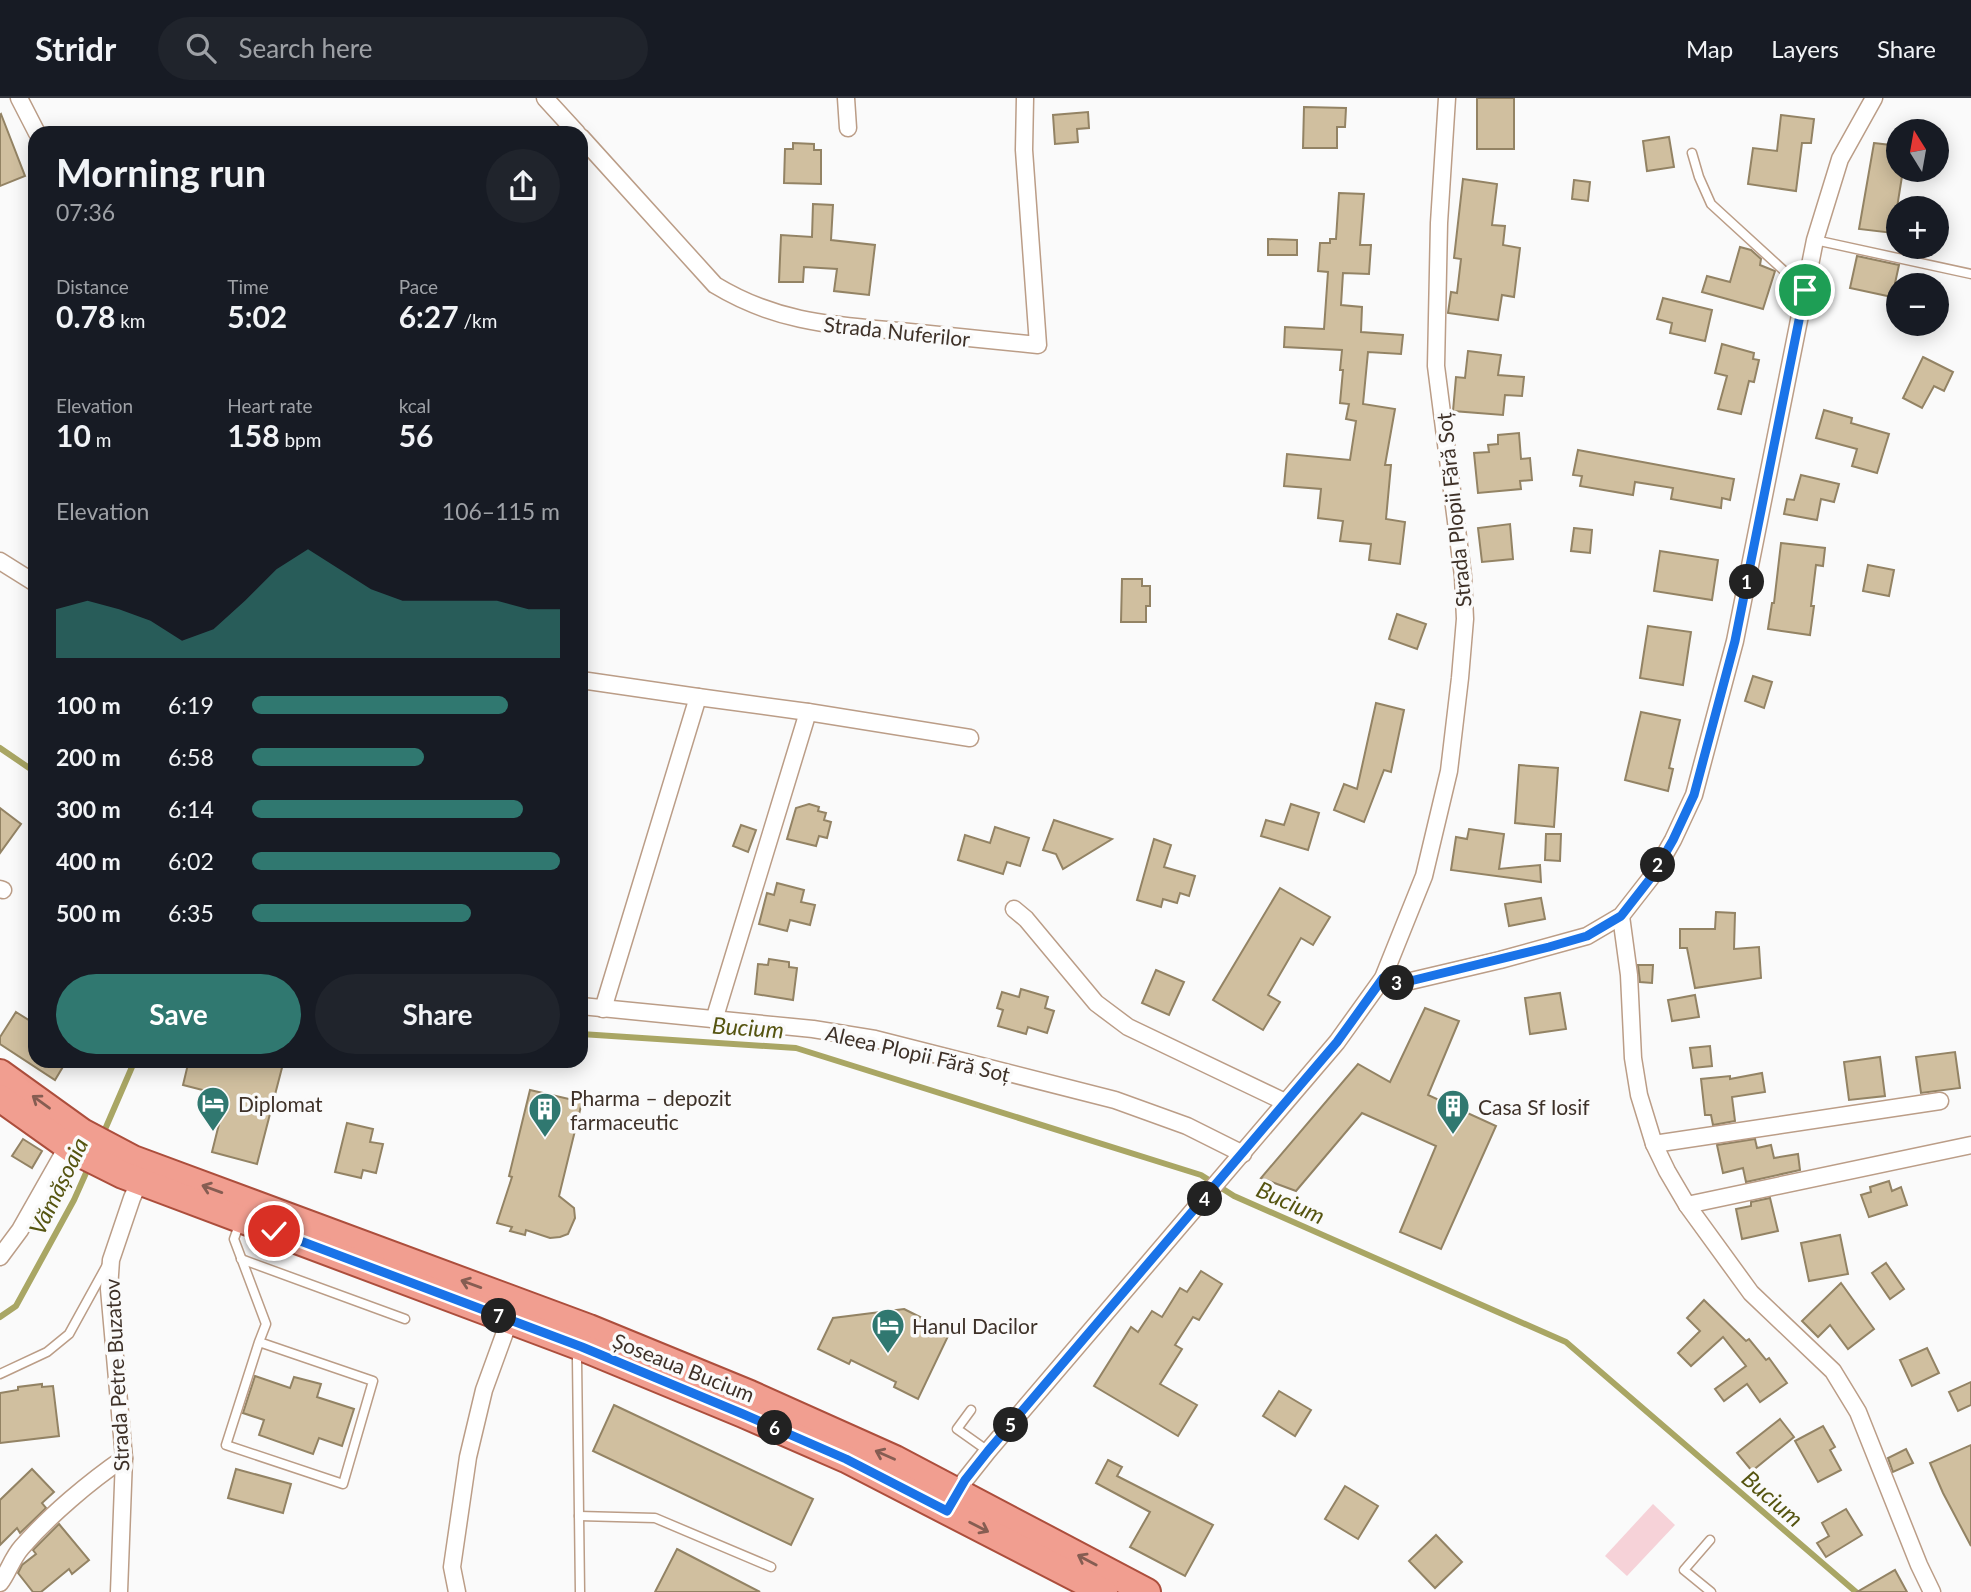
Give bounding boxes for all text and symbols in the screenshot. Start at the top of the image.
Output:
search box [158,17,648,80]
text: Stridr [35,28,116,68]
icon: search [182,29,220,67]
text: Search here [238,32,372,64]
text: Map [1686,34,1733,63]
text: Layers [1771,34,1839,63]
text: Share [1877,34,1936,63]
north arrow [1886,119,1950,182]
map controls [1886,119,1949,336]
text: Morning run [56,149,266,195]
button: share [486,149,560,223]
button: + [1886,196,1949,259]
text: 07:36 [56,198,115,226]
pin [1775,260,1835,320]
icon: arrive [1786,271,1824,309]
button: − [1886,273,1949,336]
text: Distance [56,275,129,298]
text: Time [227,275,269,298]
text: Pace [399,275,438,298]
text: 0.78 [56,298,115,334]
text: 5:02 [227,298,287,334]
text: 6:27 [399,298,459,334]
text: km [115,309,145,332]
text: /km [459,309,497,332]
street label: Strada Nuferilor [823,311,972,351]
text: Elevation [56,394,133,417]
text: Heart rate [227,394,313,417]
text: kcal [399,394,431,417]
street label: Strada Plopii Fără Soț [1430,411,1476,608]
text: 10 [56,417,91,453]
text: 158 [227,417,280,453]
text: 56 [399,417,433,453]
text: m [91,428,111,451]
text: bpm [280,428,321,451]
text: Elevation [56,497,149,525]
text: 106–115 m [442,497,560,525]
pin: 1 [1730,564,1764,600]
text: 1 [1741,570,1752,593]
text: 100 m [56,691,121,719]
text: 6:19 [168,691,214,719]
text: 200 m [56,743,121,771]
text: 6:58 [168,743,214,771]
text: 300 m [56,795,121,823]
text: 6:14 [168,795,214,823]
text: 400 m [56,847,121,875]
text: 6:02 [168,847,214,875]
pin: 2 [1640,848,1676,882]
text: 2 [1652,853,1663,876]
text: 500 m [56,899,121,927]
text: 6:35 [168,899,214,927]
pin: 3 [1380,966,1414,1001]
text: 3 [1391,971,1402,994]
button: Save [56,974,301,1054]
button: Share [315,974,560,1054]
water label: Bucium [711,1011,785,1043]
street label: Aleea Plopii Fără Soț [823,1020,1013,1086]
hotel icon: Diplomat [194,1084,232,1133]
place label: Pharma – depozit farmaceutic [570,1085,732,1134]
building icon: Casa Sf Iosif [1434,1087,1472,1136]
building icon: Pharma – depozit farmaceutic [526,1090,564,1139]
place label: Diplomat [238,1091,323,1116]
place label: Casa Sf Iosif [1478,1094,1590,1119]
one-way arrow [32,1095,51,1109]
water label: Vămășoaia [23,1133,93,1239]
water label: Bucium [1252,1175,1330,1229]
one-way arrow [201,1181,223,1194]
pin: 4 [1188,1182,1222,1216]
text: 4 [1199,1187,1210,1210]
pin [244,1201,304,1261]
icon: check [255,1212,293,1250]
one-way arrow [461,1277,483,1290]
street label: Strada Petre Buzatov [98,1278,134,1472]
pin: 7 [482,1298,516,1334]
text: 7 [493,1304,504,1327]
hotel icon: Hanul Dacilor [869,1306,907,1355]
place label: Hanul Dacilor [912,1313,1038,1338]
street label: Șoseaua Bucium [610,1327,758,1407]
pin: 5 [993,1408,1028,1442]
pin: 6 [758,1410,792,1446]
text: 5 [1005,1413,1016,1436]
text: 6 [769,1416,780,1439]
one-way arrow [875,1447,896,1461]
water label: Bucium [1737,1464,1809,1532]
one-way arrow [968,1520,989,1534]
one-way arrow [1077,1553,1098,1567]

